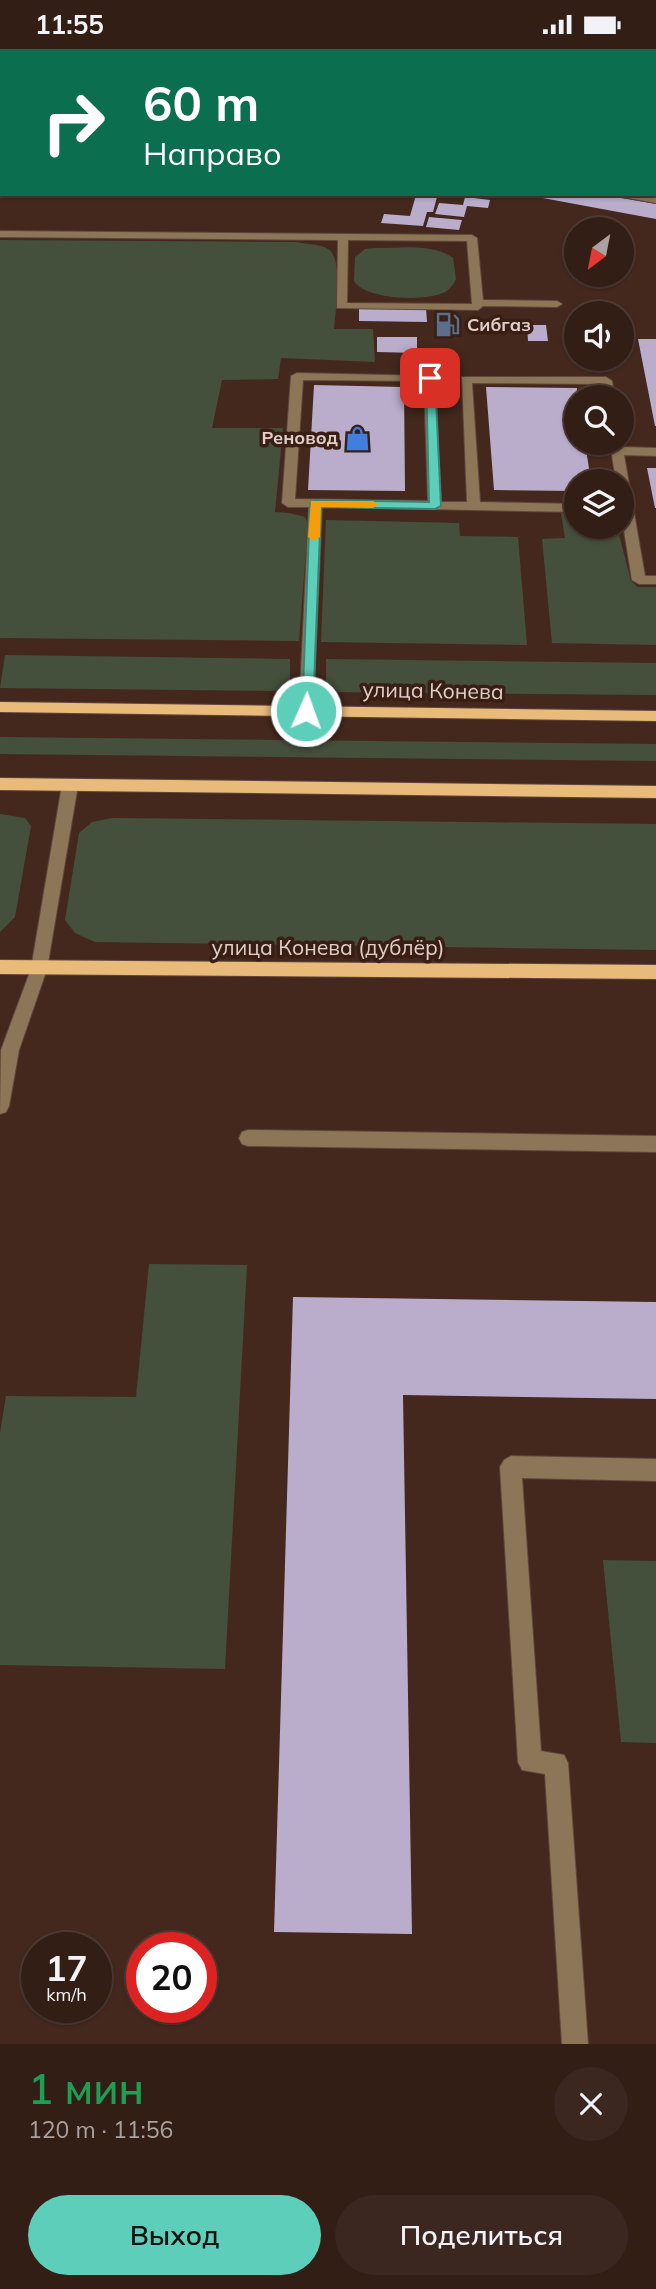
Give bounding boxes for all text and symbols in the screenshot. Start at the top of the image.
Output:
text: 11:55 [35,8,104,41]
text: 60 m [143,72,259,133]
icon: right [28,77,119,168]
text: Направо [143,133,282,173]
north arrow [564,217,634,287]
map controls [564,217,634,539]
button: sound [564,301,634,371]
fuel station icon: Сибгаз [433,311,461,339]
place label: Сибгаз [467,313,531,336]
pin [400,348,460,408]
icon: arrive [411,359,449,397]
button: search [564,385,634,455]
shop icon: Реновод [344,424,372,452]
place label: Реновод [261,426,339,449]
button: layers [564,469,634,539]
position arrow [269,674,343,748]
street label: улица Конева [362,676,504,704]
street label: улица Конева (дублёр) [212,934,444,960]
speed limit sign: 20 [126,1932,217,2023]
text: 17 [45,1946,88,1990]
text: km/h [46,1983,87,2006]
text: 1 мин [28,2062,144,2115]
button: close [554,2067,628,2141]
text: 120 m · 11:56 [28,2115,173,2144]
button: Выход [28,2195,321,2275]
button: Поделиться [335,2195,628,2275]

